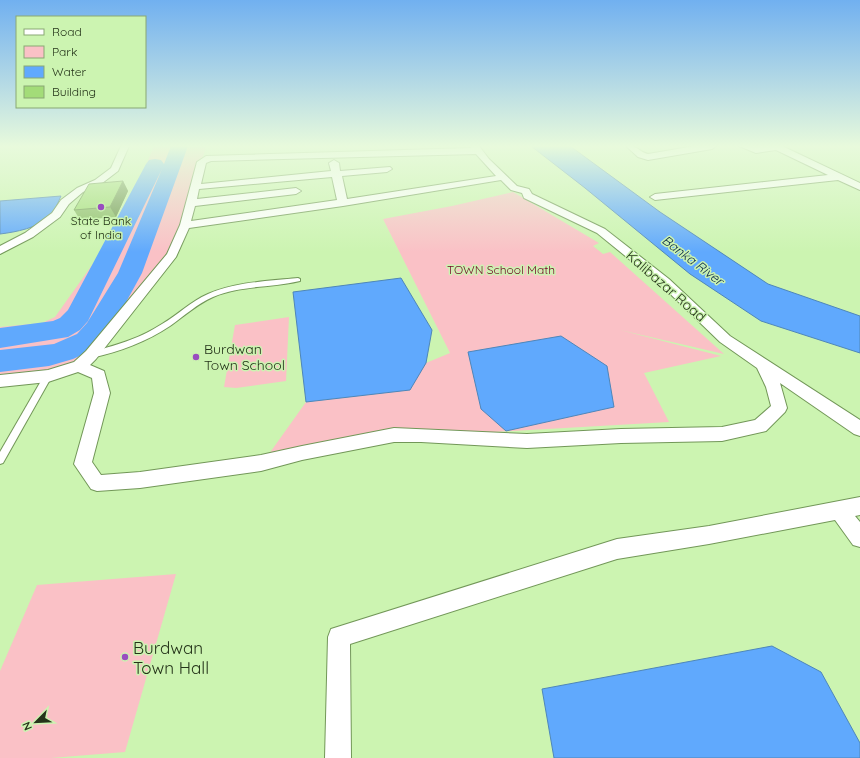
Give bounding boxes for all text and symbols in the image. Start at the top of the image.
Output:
legend [16,16,146,108]
text: Road [52,24,82,39]
text: Park [52,44,77,59]
text: Water [52,64,87,79]
text: Building [52,84,96,99]
marker: State Bank of India [96,202,106,212]
place label: State Bank of India [71,213,131,242]
water label: Banka River [659,232,728,290]
street label: Kalibazar Road [622,246,710,326]
park label: TOWN School Math [447,262,555,277]
place label: Burdwan Town School [204,340,285,374]
marker: Burdwan Town School [191,352,201,362]
place label: Burdwan Town Hall [133,637,209,678]
marker: Burdwan Town Hall [120,652,130,662]
north arrow [16,702,56,742]
text: N [19,720,35,733]

